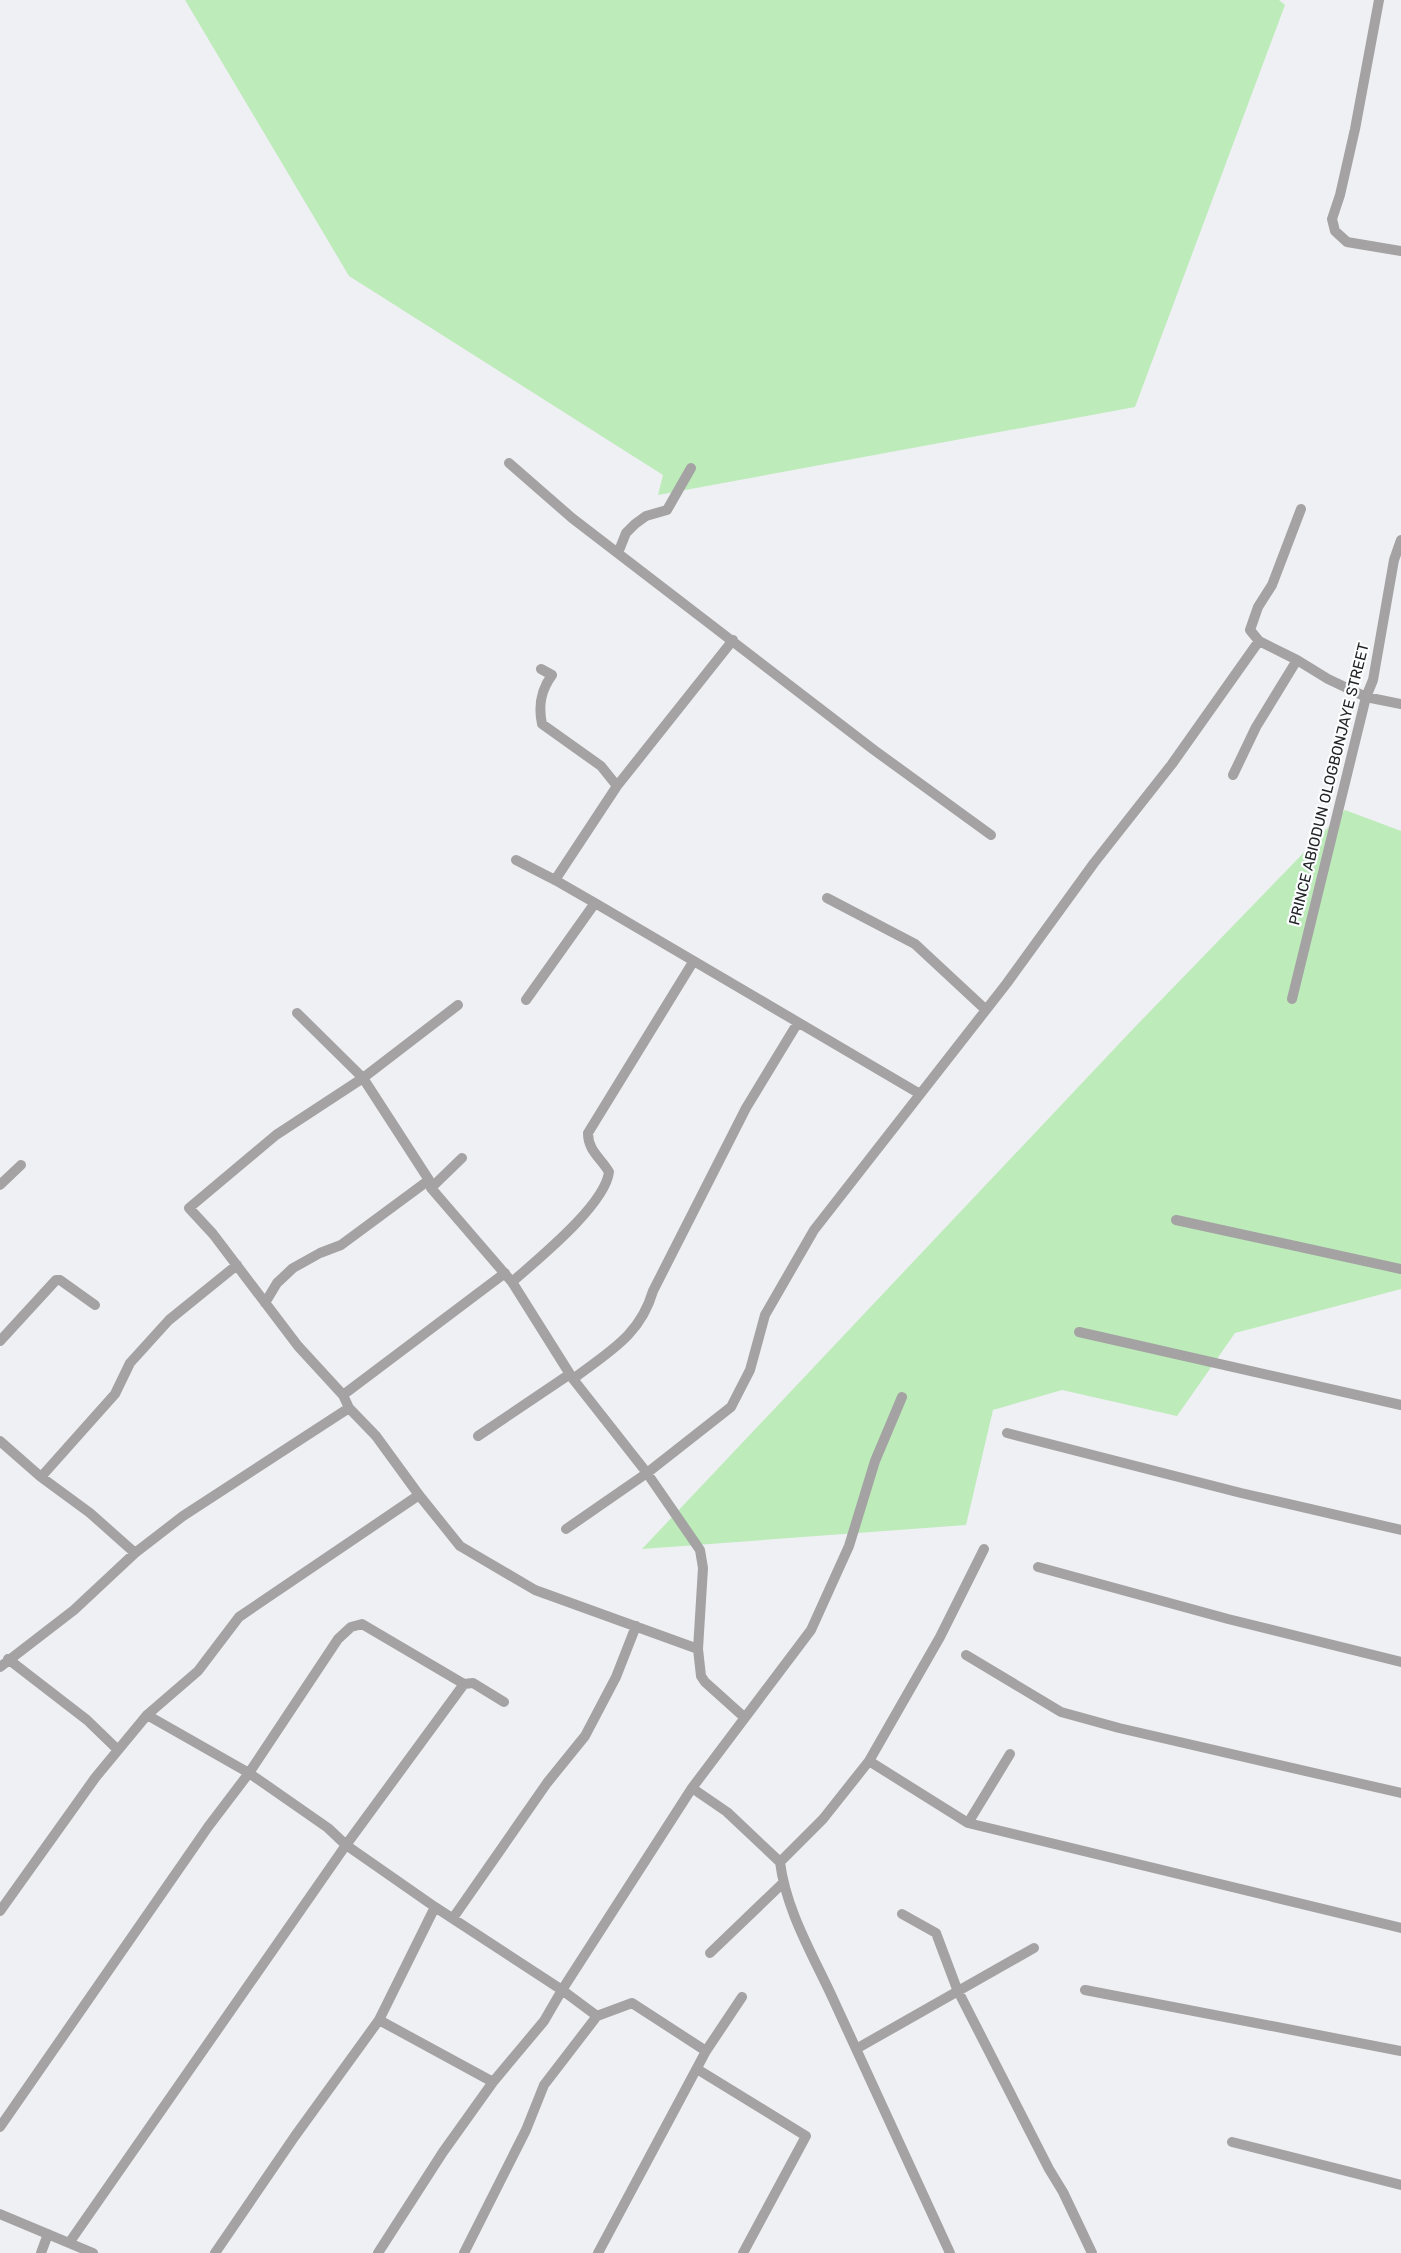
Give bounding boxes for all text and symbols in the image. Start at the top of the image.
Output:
street label: PRINCE ABIODUN OLOGBONJAYE STREET [1285,641,1373,927]

